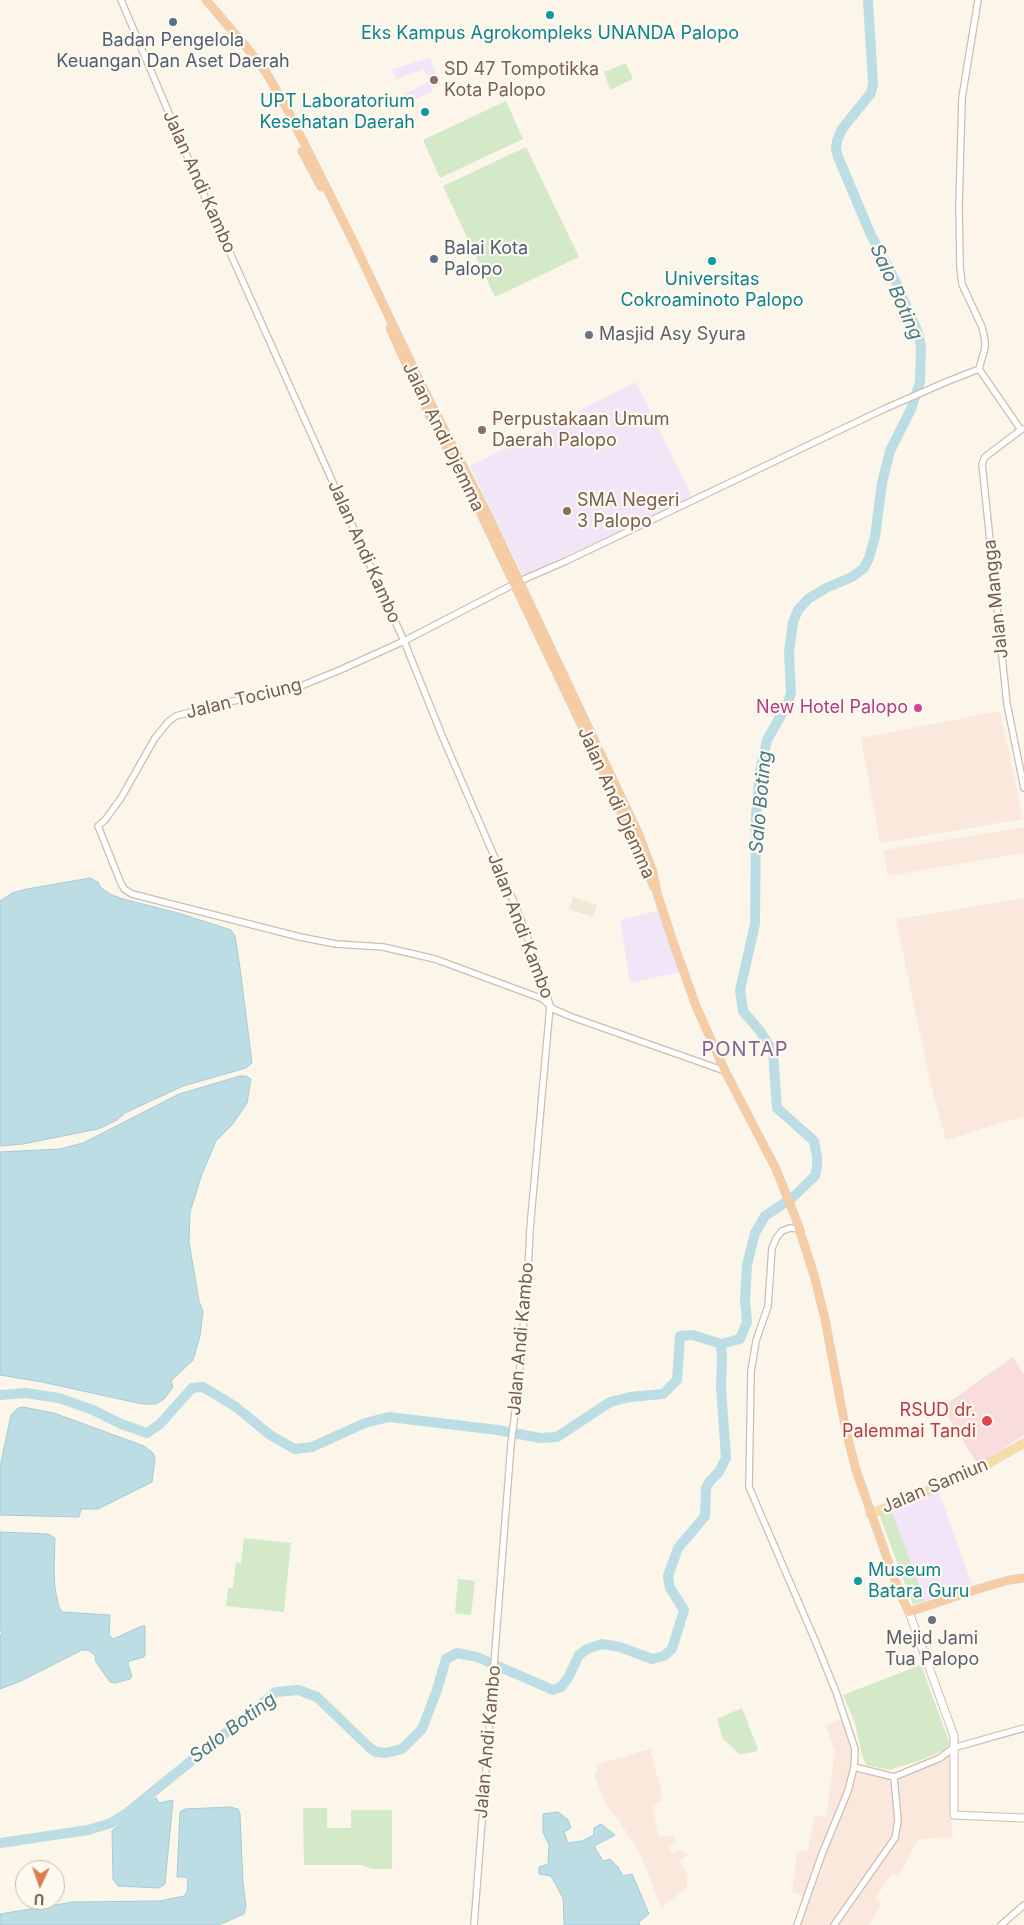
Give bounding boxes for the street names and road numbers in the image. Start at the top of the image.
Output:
street label: Jalan Andi Kambo [158,107,240,257]
street label: Jalan Andi Djemma [397,359,489,515]
street label: Jalan Andi Kambo [323,477,405,627]
street label: Jalan Mangga [979,538,1013,660]
street label: Jalan Tociung [184,674,304,724]
street label: Jalan Andi Djemma [573,724,659,882]
street label: Jalan Andi Kambo [482,850,558,1002]
street label: Jalan Andi Kambo [504,1261,538,1417]
street label: Jalan Samiun [878,1454,992,1518]
street label: Jalan Andi Kambo [471,1664,505,1820]

